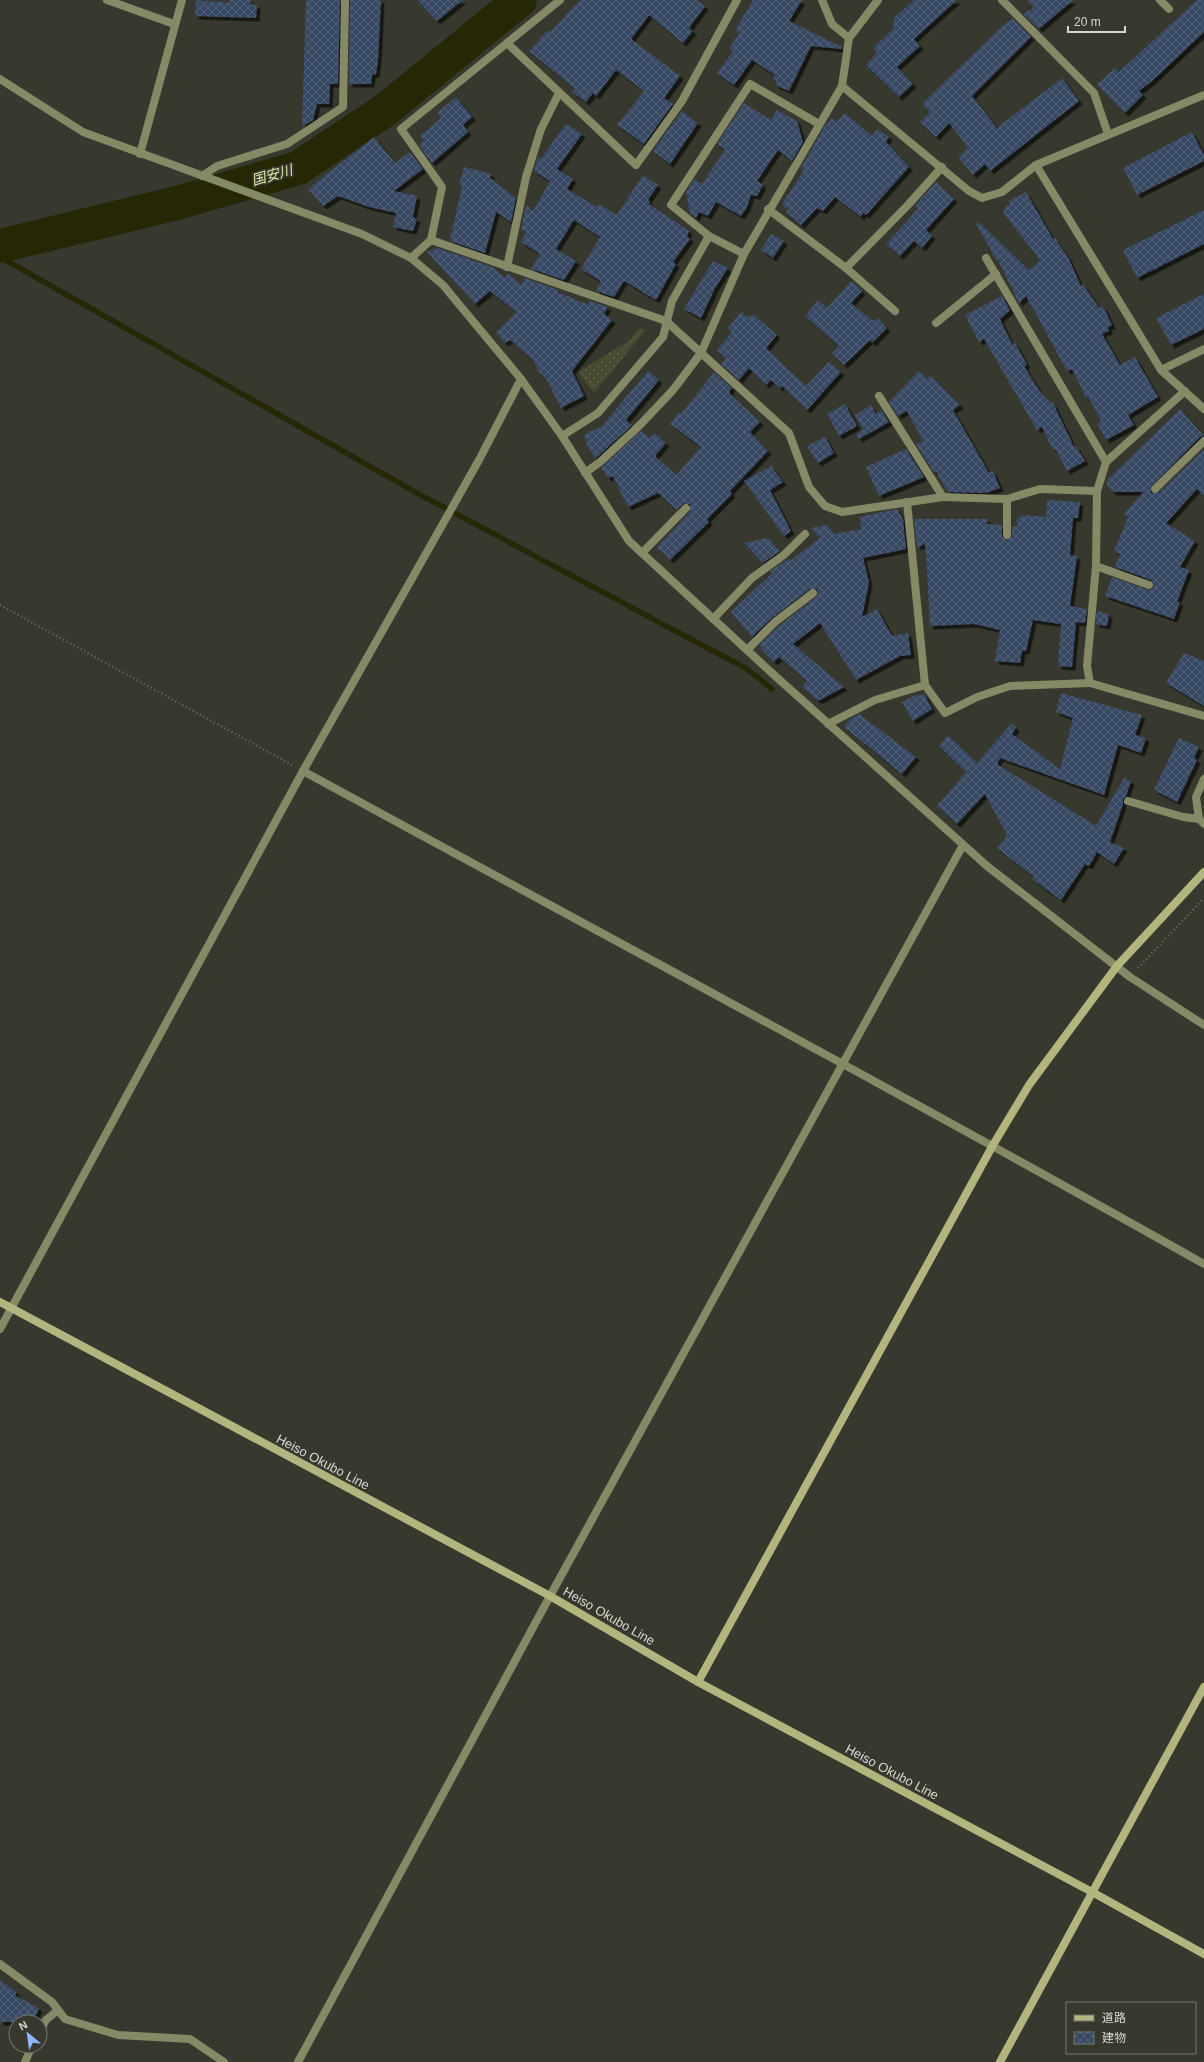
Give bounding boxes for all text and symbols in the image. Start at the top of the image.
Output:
scale bar [1068,8,1125,34]
text: 20 m [1074,15,1101,29]
water label: 国安川 [250,161,296,188]
street label: Heiso Okubo Line [274,1431,372,1493]
street label: Heiso Okubo Line [561,1584,657,1648]
street label: Heiso Okubo Line [843,1741,941,1803]
legend [1066,2002,1196,2054]
text: 道路 [1102,2011,1126,2025]
north arrow [8,2014,48,2054]
text: N [17,2018,30,2032]
text: 建物 [1102,2031,1126,2045]

